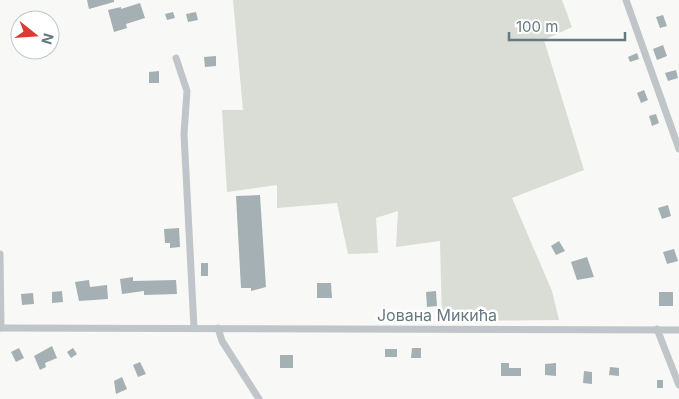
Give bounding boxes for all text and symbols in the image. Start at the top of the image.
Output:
north arrow [10,10,60,60]
scale bar [509,10,625,42]
text: 100 m [516,17,558,36]
text: N [38,31,58,47]
street label: Јована Микића [377,305,497,325]

